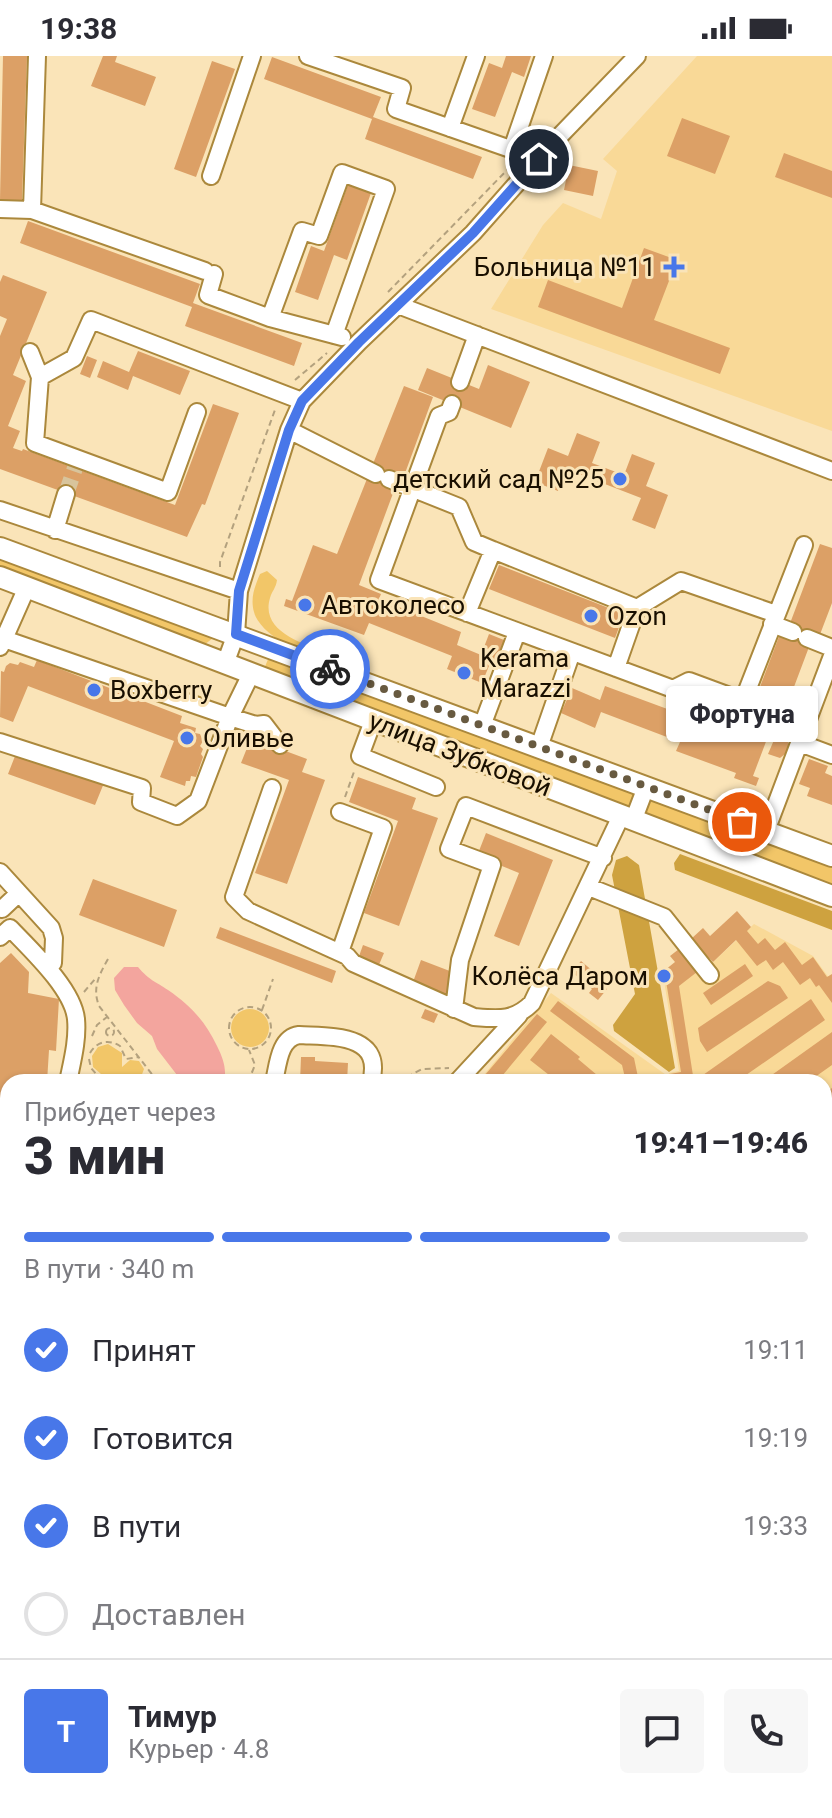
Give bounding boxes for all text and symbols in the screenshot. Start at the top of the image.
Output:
text: 19:38 [40,11,117,46]
pin [505,125,573,193]
icon: home [517,137,561,181]
place label: Больница №11 [474,252,656,282]
marker: Больница №11 [663,256,685,278]
place label: детский сад №25 [393,464,604,494]
marker: детский сад №25 [611,470,629,488]
place label: Автоколесо [321,590,465,620]
marker: Автоколесо [296,596,314,614]
place label: Ozon [607,601,667,631]
marker: Ozon [582,607,600,625]
courier [290,629,370,709]
place label: Kerama Marazzi [480,643,571,703]
icon: bike [308,647,352,691]
marker: Kerama Marazzi [455,664,473,682]
place label: Boxberry [110,675,212,705]
marker: Boxberry [85,681,103,699]
callout: Фортуна [666,686,818,742]
text: Фортуна [689,699,795,729]
street label: улица Зубковой [365,705,555,803]
place label: Оливье [203,723,294,753]
marker: Оливье [178,729,196,747]
pin [708,788,776,856]
icon: bag [720,800,764,844]
place label: Колёса Даром [472,961,648,991]
marker: Колёса Даром [655,967,673,985]
text: Прибудет через [24,1097,216,1127]
text: 19:41–19:46 [633,1125,808,1160]
text: 3 мин [24,1126,165,1187]
text: В пути · 340 m [24,1254,194,1284]
icon: check [24,1328,68,1372]
text: Принят [92,1333,196,1368]
text: 19:11 [743,1335,808,1365]
icon: check [24,1416,68,1460]
text: Готовится [92,1421,234,1456]
text: 19:19 [743,1423,808,1453]
icon: check [24,1504,68,1548]
text: В пути [92,1509,181,1544]
text: 19:33 [743,1511,808,1541]
text: Доставлен [92,1597,246,1632]
button: chat [620,1689,704,1773]
button: phone [724,1689,808,1773]
text: Тимур [128,1699,217,1734]
text: Т [57,1714,75,1749]
text: Курьер · 4.8 [128,1734,269,1764]

